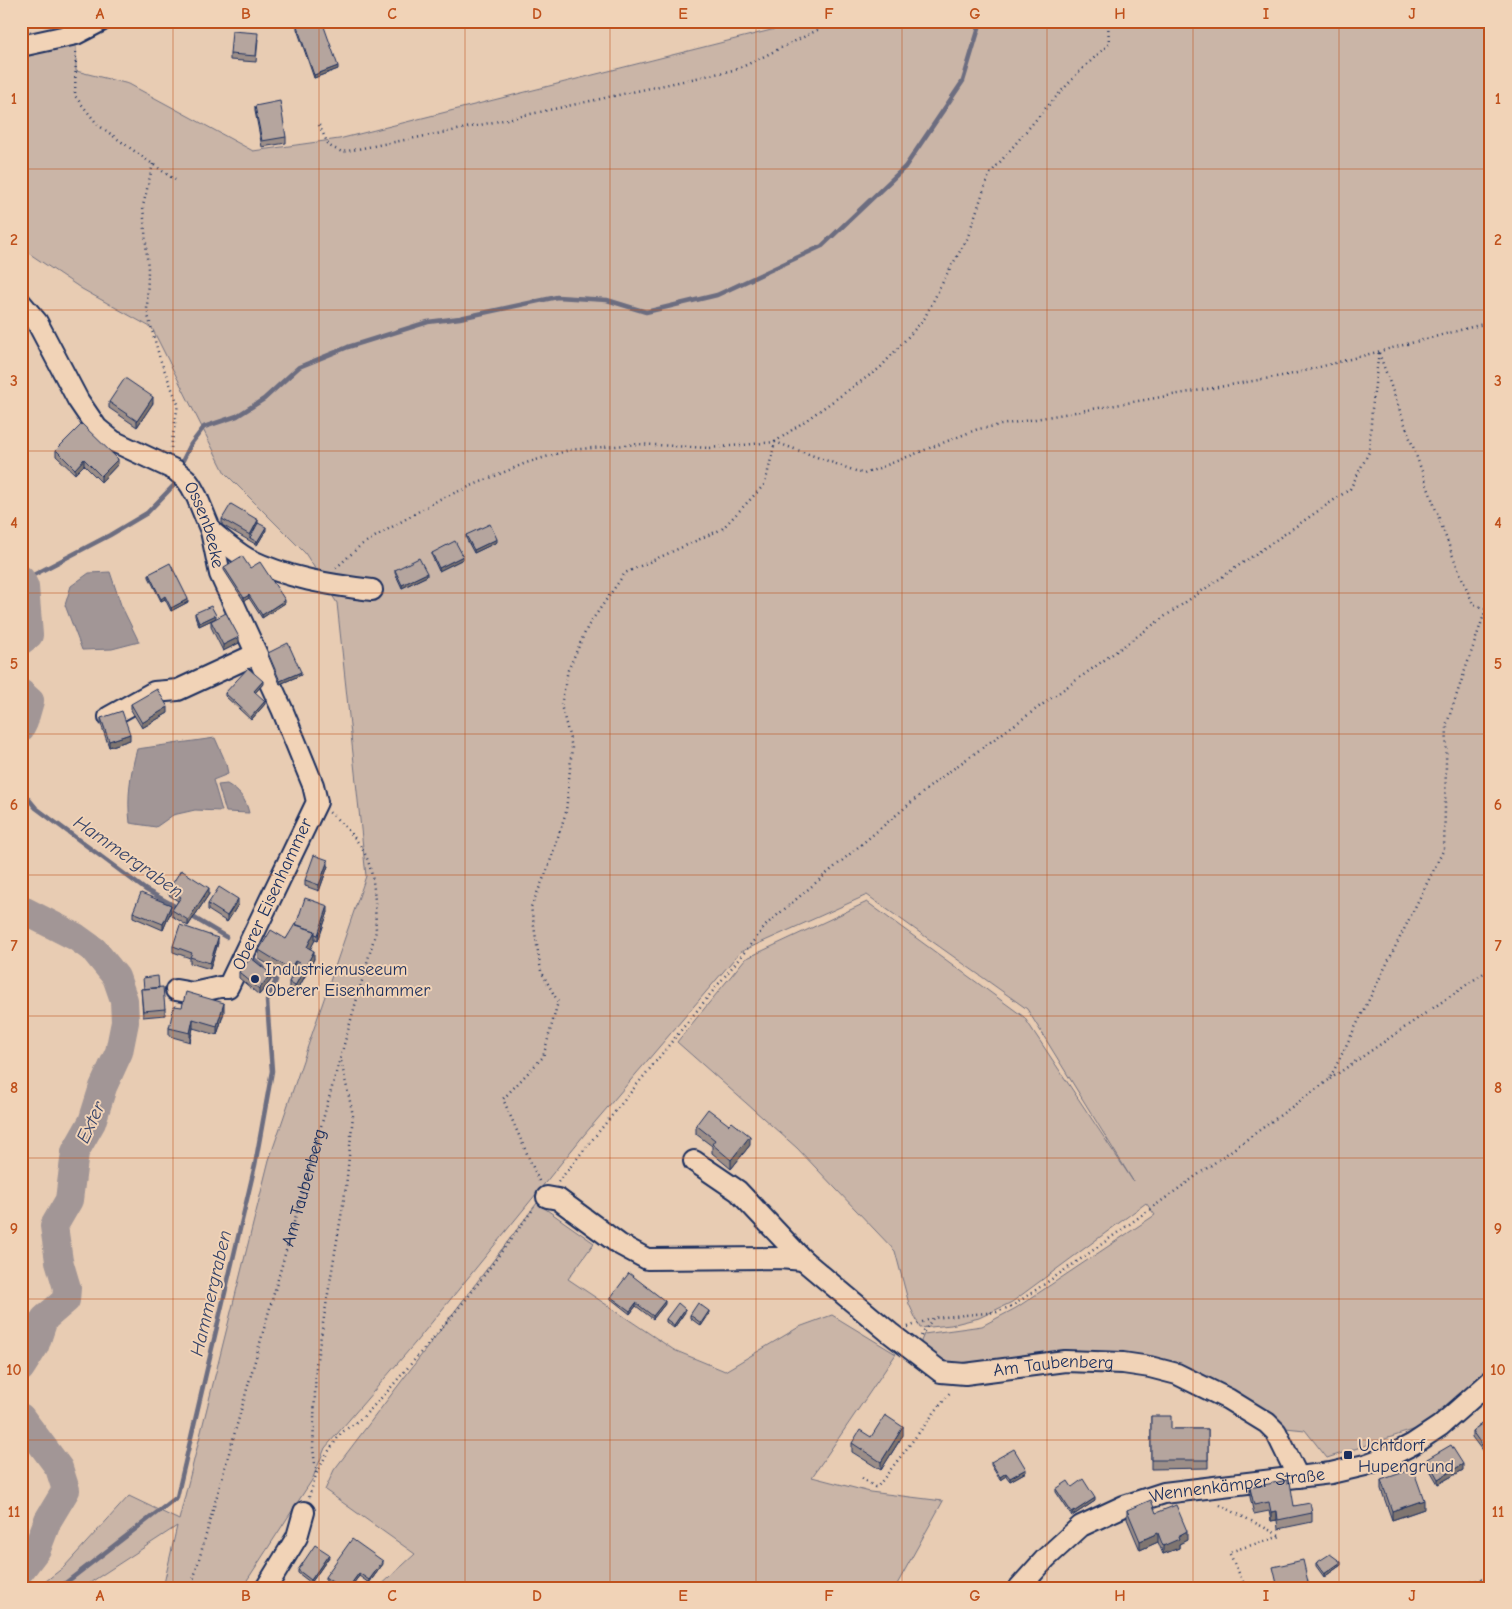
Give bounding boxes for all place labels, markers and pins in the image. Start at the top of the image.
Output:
place label: Industriemuseeum Oberer Eisenhammer [265,959,431,1001]
marker: Industriemuseeum Oberer Eisenhammer [249,973,261,985]
place label: Uchtdorf Hupengrund [1358,1435,1454,1477]
marker: Uchtdorf Hupengrund [1342,1449,1354,1461]

